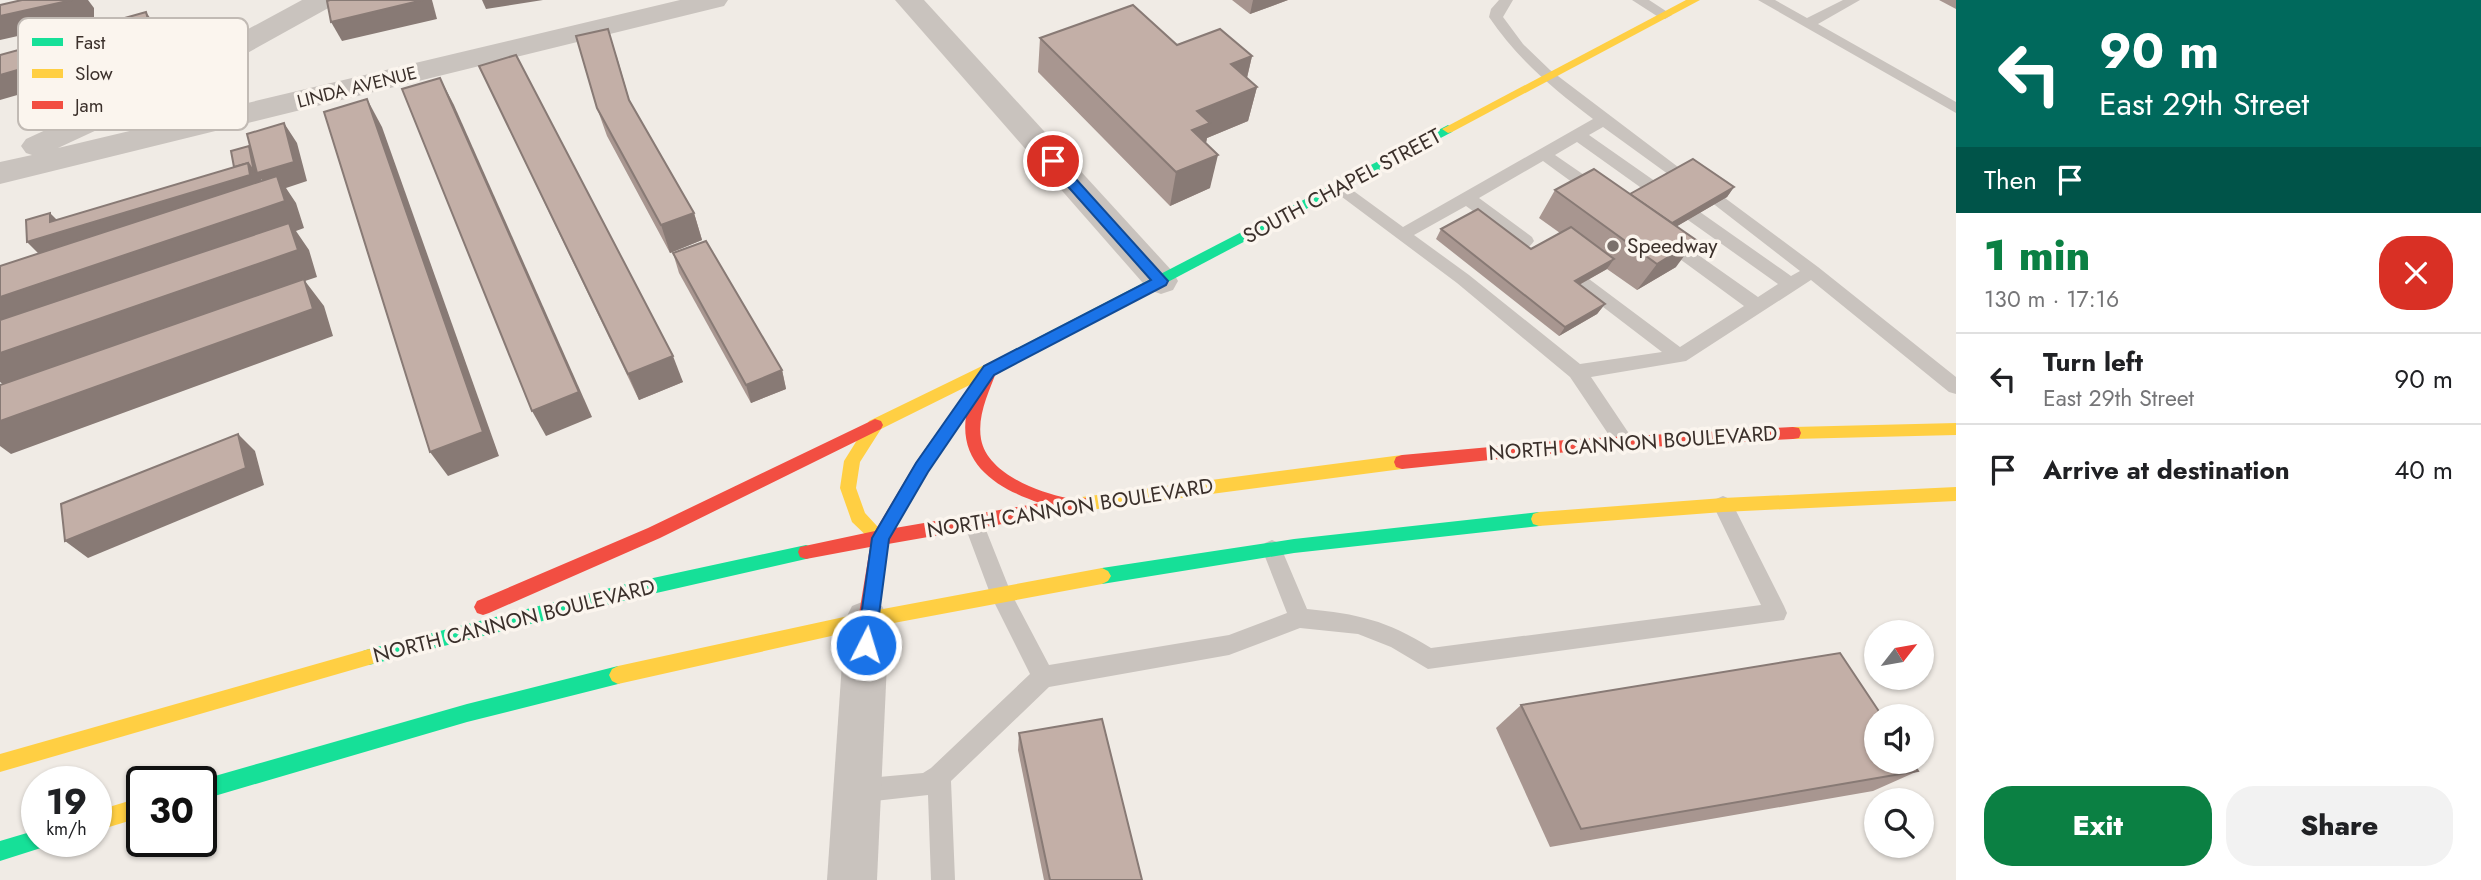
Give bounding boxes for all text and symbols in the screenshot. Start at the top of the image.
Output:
text: 90 m [2099,16,2219,86]
legend [18,18,248,130]
icon: left [1984,28,2075,119]
text: Fast [75,29,106,56]
text: Slow [75,60,113,87]
street label: LINDA AVENUE [294,60,420,114]
text: East 29th Street [2099,81,2309,127]
text: Jam [72,92,104,119]
street label: SOUTH CHAPEL STREET [1238,121,1446,251]
pin [1023,131,1083,191]
icon: arrive [1034,142,1072,180]
text: Then [1984,161,2037,199]
icon: arrive [2051,161,2089,199]
text: 1 min [1984,225,2090,286]
place label: Speedway [1627,231,1718,261]
button: close [2379,236,2453,310]
marker: Speedway [1605,238,1621,254]
text: 130 m · 17:16 [1984,282,2119,316]
text: Turn left [2043,343,2143,381]
icon: left [1984,360,2022,398]
text: 90 m [2394,360,2453,398]
text: East 29th Street [2043,381,2194,415]
street label: NORTH CANNON BOULEVARD [1488,418,1778,468]
icon: arrive [1984,451,2022,489]
text: Arrive at destination [2043,451,2290,489]
text: 40 m [2394,451,2453,489]
street label: NORTH CANNON BOULEVARD [925,471,1215,545]
street label: NORTH CANNON BOULEVARD [370,571,658,671]
position arrow [829,608,903,682]
north arrow [1864,620,1934,690]
map controls [1864,620,1934,858]
button: sound [1864,704,1934,774]
speed limit sign: 30 [126,766,217,857]
text: 19 [46,777,87,827]
button: Exit [1984,786,2212,866]
button: Share [2226,786,2453,866]
button: search [1864,788,1934,858]
text: km/h [46,816,87,842]

